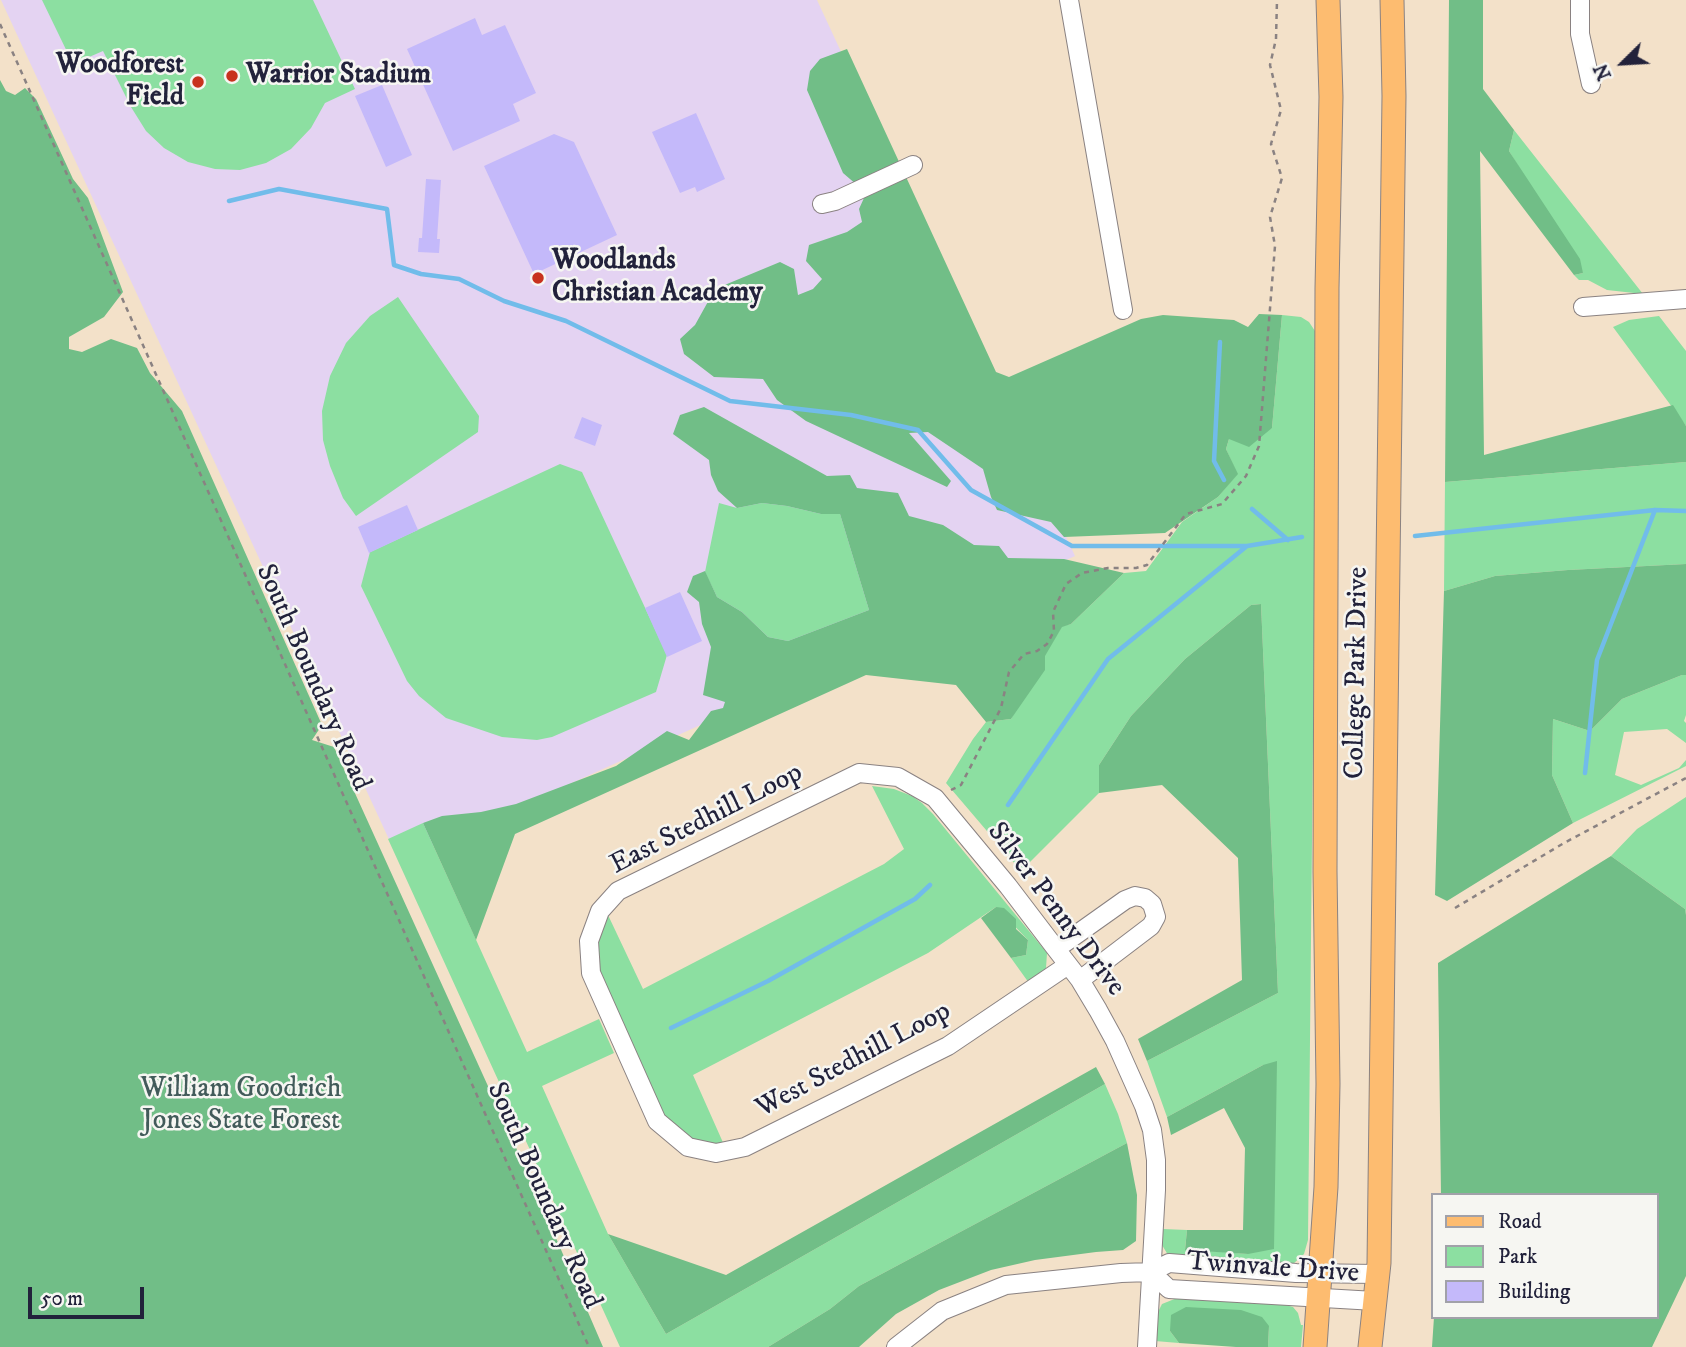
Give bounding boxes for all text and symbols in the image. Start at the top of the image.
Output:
north arrow [1588,28,1658,98]
place label: Woodforest Field [56,49,184,115]
place label: Warrior Stadium [246,59,431,93]
text: N [1590,60,1617,84]
marker: Warrior Stadium [224,68,240,84]
marker: Woodforest Field [190,74,206,90]
place label: Woodlands Christian Academy [552,245,762,311]
marker: Woodlands Christian Academy [530,270,546,286]
street label: South Boundary Road [247,560,377,796]
street label: College Park Drive [1339,567,1377,779]
street label: East Stedhill Loop [605,757,809,883]
street label: Silver Penny Drive [979,817,1131,1003]
street label: West Stedhill Loop [751,996,957,1126]
park label: William Goodrich Jones State Forest [141,1073,341,1139]
street label: South Boundary Road [478,1078,608,1314]
legend [1430,1193,1658,1319]
text: Road [1498,1209,1542,1235]
text: Park [1498,1244,1537,1270]
street label: Twinvale Drive [1186,1246,1360,1292]
scale bar [32,1274,147,1318]
text: Building [1498,1279,1570,1305]
text: 50 m [41,1286,83,1312]

